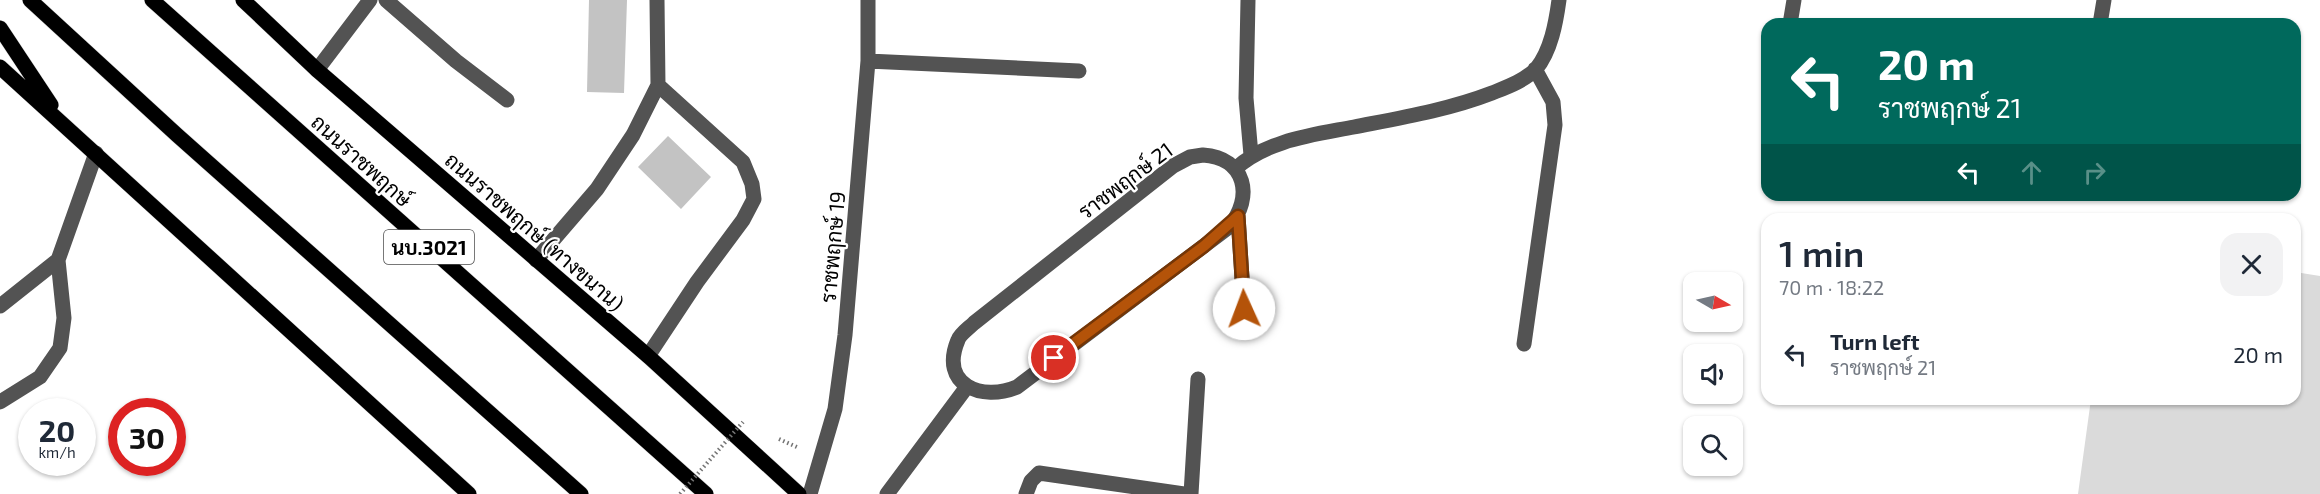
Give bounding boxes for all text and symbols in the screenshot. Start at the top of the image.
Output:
text: 20 m [1878,38,1975,88]
icon: left [1779,42,1857,120]
text: ราชพฤกษ์ 21 [1878,91,2021,123]
street label: ถนนราชพฤกษ์ [306,109,418,213]
street label: ราชพฤกษ์ 21 [1073,136,1178,224]
street label: ถนนราชพฤกษ์ (ทางขนาน) [440,147,629,316]
icon: left [1952,156,1985,189]
icon: ahead [2015,156,2048,189]
icon: right [2078,156,2111,189]
street label: ราชพฤกษ์ 19 [815,190,850,304]
road number: นบ.3021 [384,230,474,264]
text: 1 min [1779,231,1864,274]
button: close [2220,233,2283,296]
north arrow [1683,272,1743,332]
map controls [1683,272,1743,476]
text: 70 m · 18:22 [1779,275,1884,299]
position arrow [1212,277,1276,341]
text: Turn left [1830,328,1919,354]
pin [1028,332,1079,383]
icon: left [1779,338,1812,371]
icon: arrive [1037,341,1070,374]
text: 20 m [2233,341,2283,367]
button: sound [1683,344,1743,404]
text: ราชพฤกษ์ 21 [1830,355,1936,379]
speed limit sign: 30 [108,398,186,476]
text: 20 [39,412,75,448]
button: search [1683,416,1743,476]
text: km/h [38,443,76,461]

